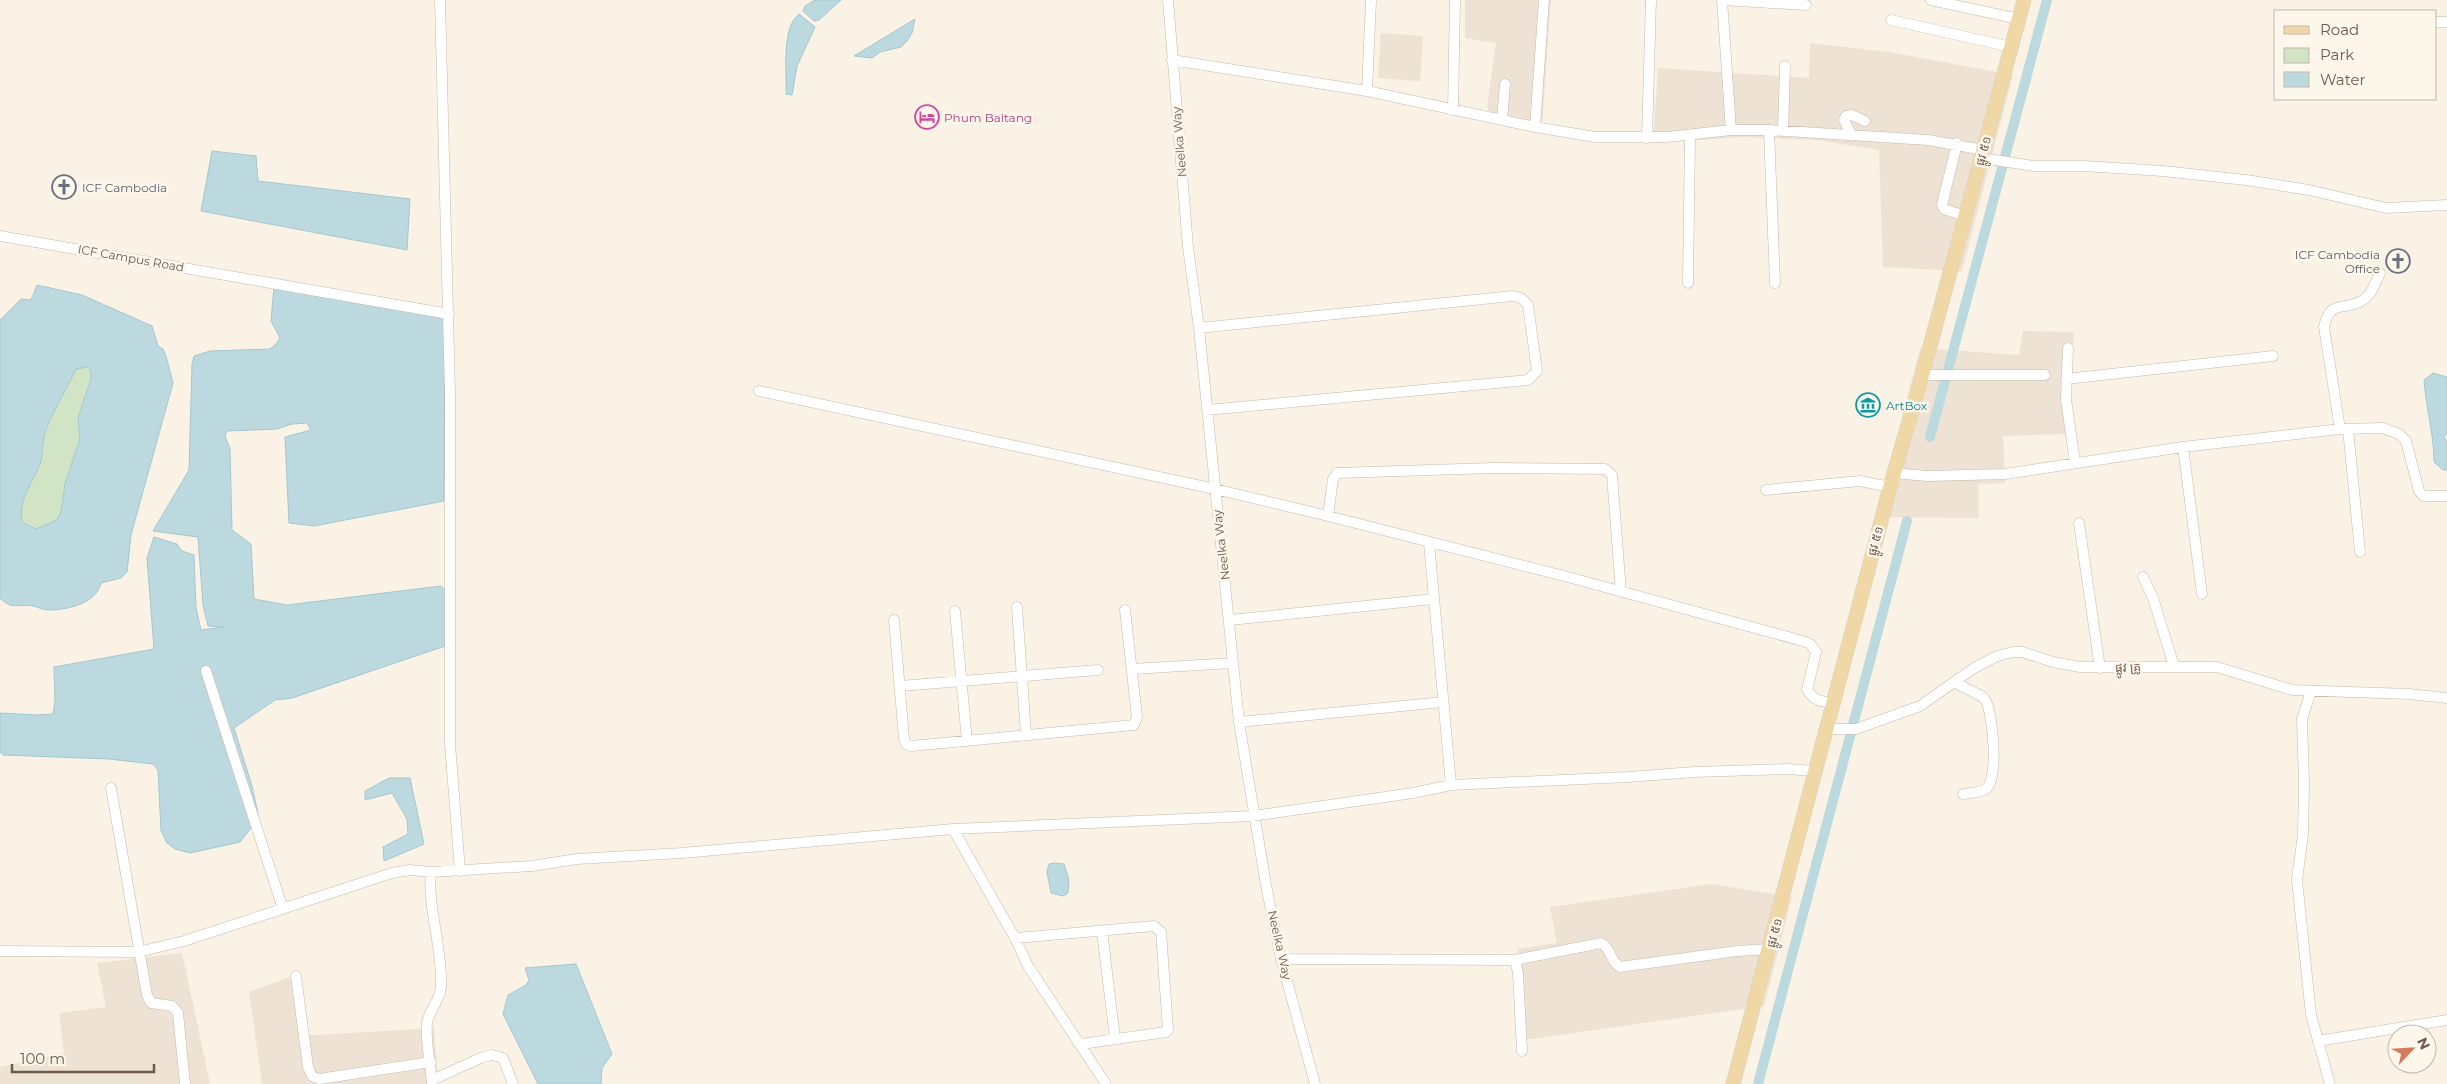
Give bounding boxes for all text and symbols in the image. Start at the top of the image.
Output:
legend [2274,10,2437,100]
text: Road [2320,20,2359,39]
text: Park [2320,45,2354,64]
text: Water [2320,70,2366,89]
hotel icon: Phum Baitang [914,104,940,130]
street label: Neelka Way [1168,106,1190,178]
place label: Phum Baitang [944,110,1032,125]
street label: ផ្លូវ ៥១ [1972,135,1998,168]
church icon: ICF Cambodia [51,174,77,200]
place label: ICF Cambodia [82,180,167,195]
street label: ICF Campus Road [77,241,185,275]
place label: ICF Cambodia Office [2295,247,2380,276]
church icon: ICF Cambodia Office [2385,248,2411,274]
museum icon: ArtBox [1855,392,1881,418]
place label: ArtBox [1886,398,1928,413]
street label: Neelka Way [1209,508,1233,581]
street label: ផ្លូវ ៥១ [1864,525,1890,558]
street label: ផ្លូវ គ្រូ [2115,659,2141,678]
street label: Neelka Way [1265,909,1295,982]
street label: ផ្លូវ ៥១ [1763,917,1789,950]
north arrow [2387,1024,2437,1074]
text: N [2413,1035,2434,1052]
scale bar [12,1042,155,1074]
text: 100 m [20,1049,65,1068]

